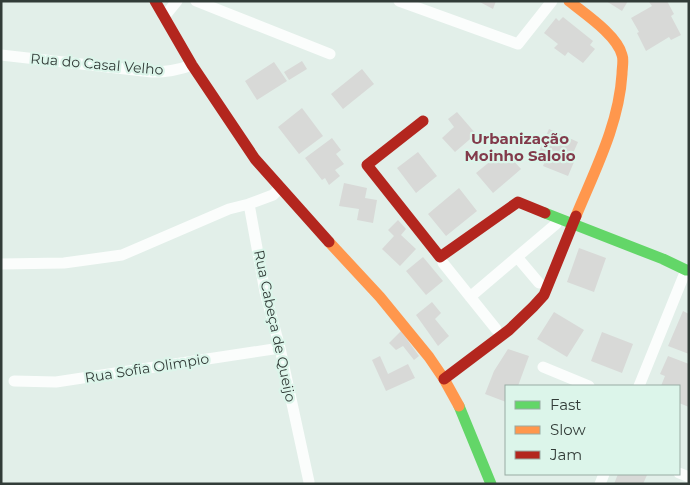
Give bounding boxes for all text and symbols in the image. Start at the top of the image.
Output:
street label: Rua do Casal Velho [30,49,164,79]
district label: Urbanização Moinho Saloio [464,129,576,165]
street label: Rua Cabeça de Queijo [250,248,300,404]
street label: Rua Sofia Olimpio [84,349,211,387]
legend [505,385,680,475]
text: Fast [550,395,581,414]
text: Slow [550,420,586,439]
text: Jam [549,445,582,464]

